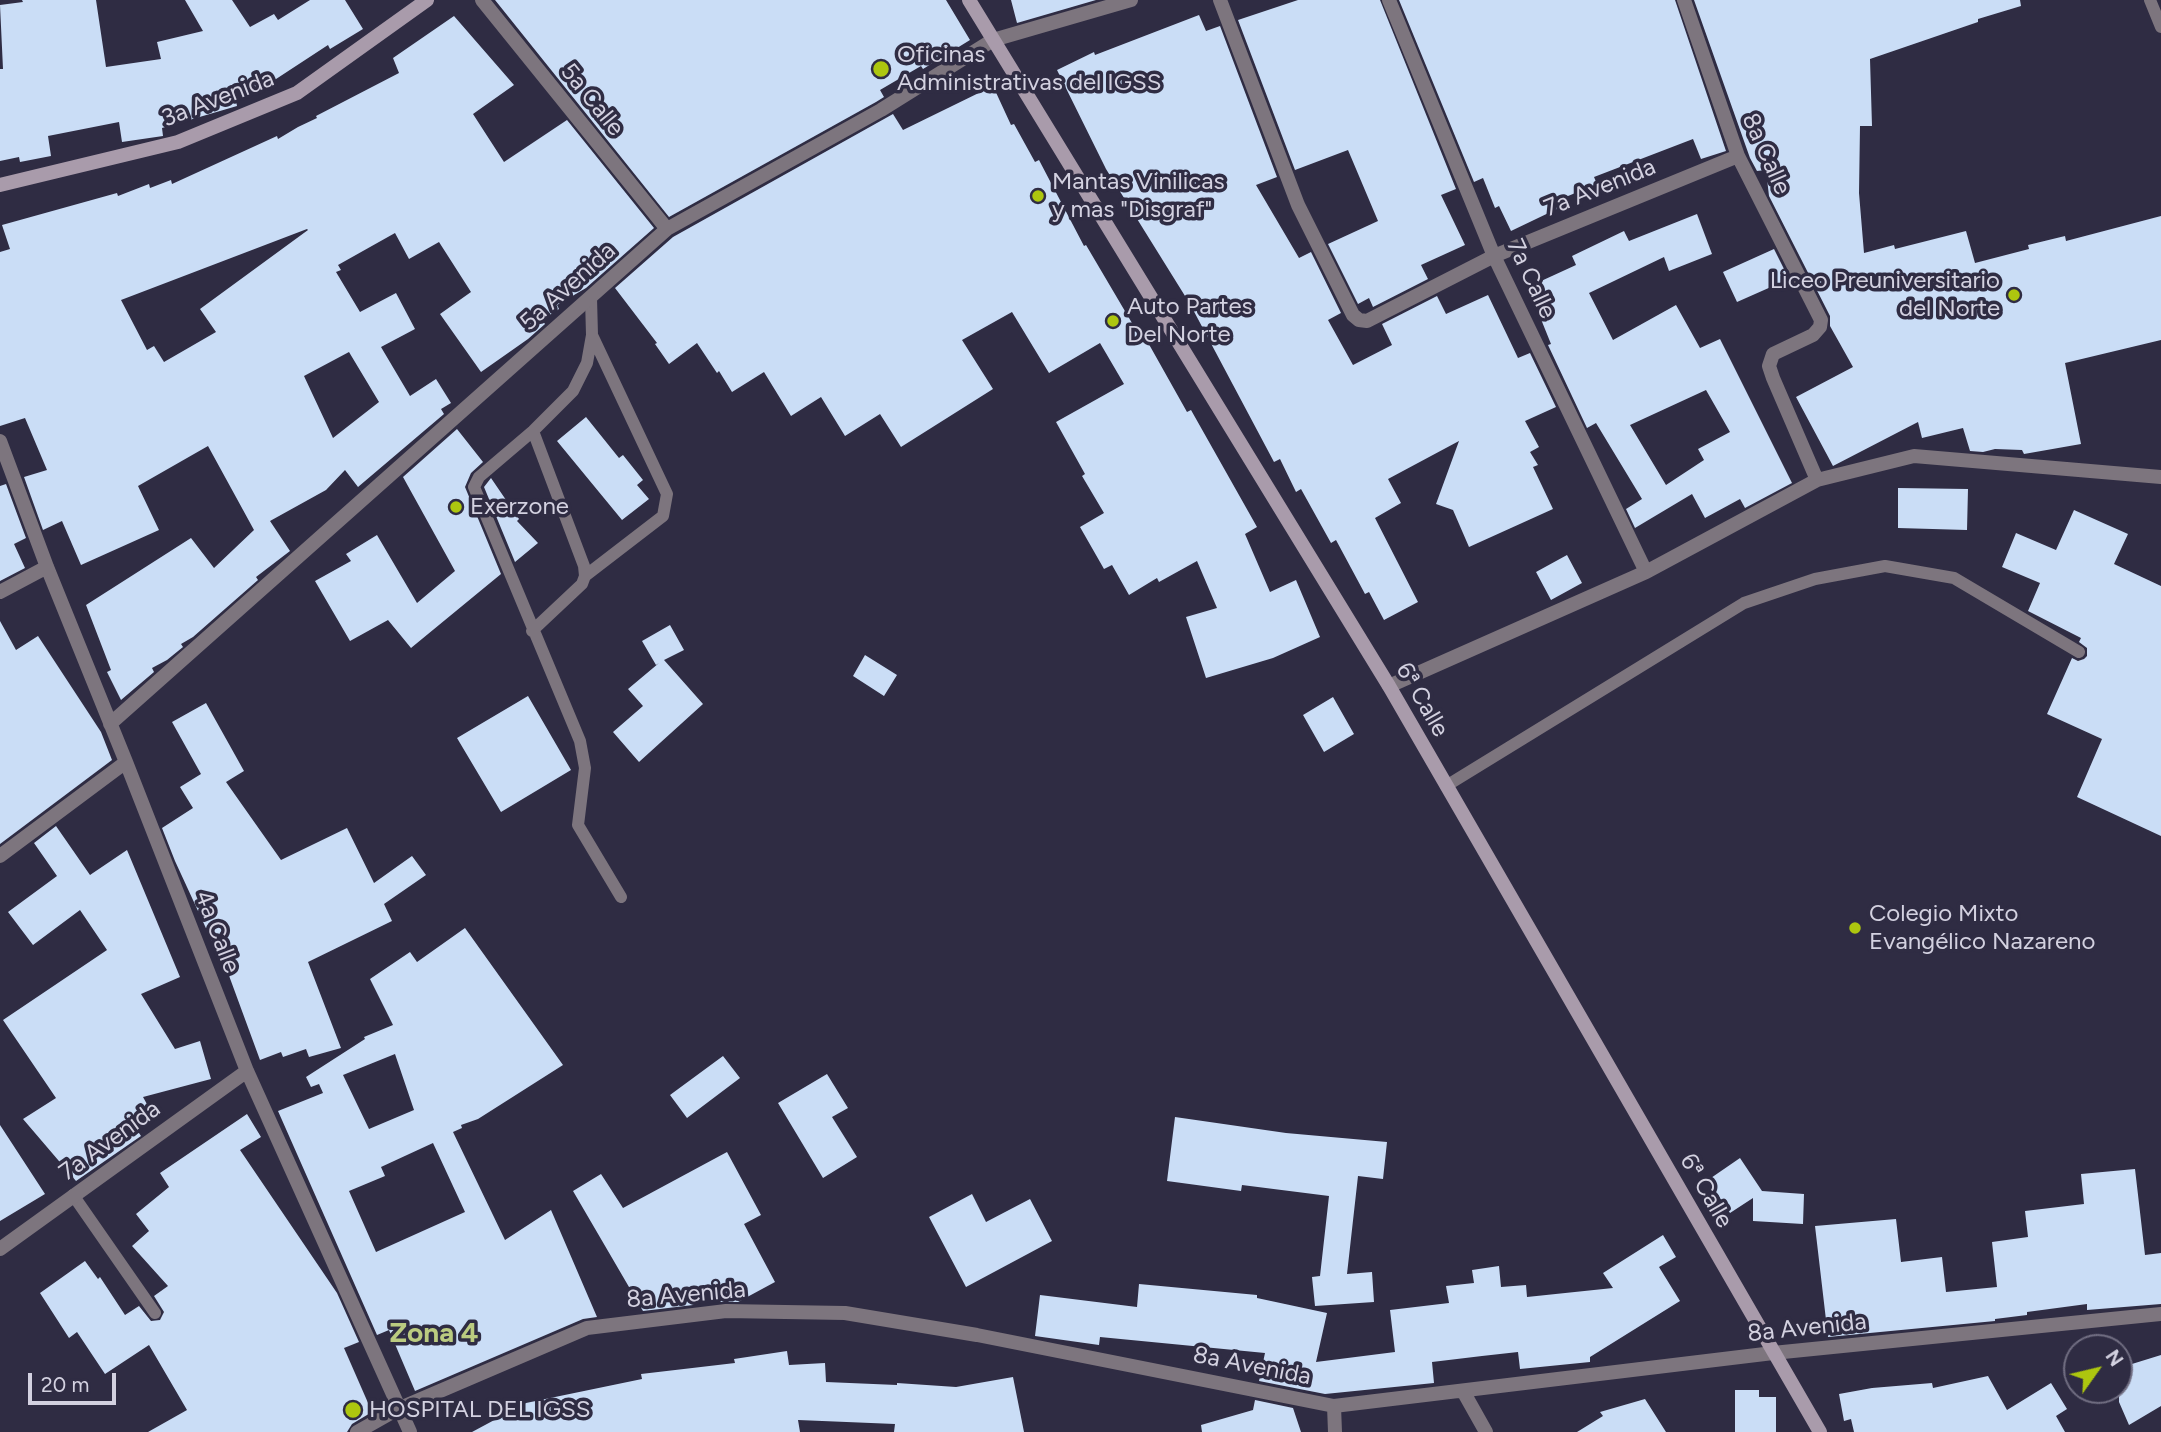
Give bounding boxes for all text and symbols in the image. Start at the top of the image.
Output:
place label: Oficinas Administrativas del IGSS [897,41,1161,97]
street label: 5a Calle [554,58,630,142]
marker: Oficinas Administrativas del IGSS [871,59,891,79]
street label: 3a Avenida [158,64,278,134]
street label: 8a Calle [1735,109,1797,199]
street label: 7a Avenida [1540,153,1660,223]
place label: Mantas Vinilicas y mas "Disgraf" [1052,168,1225,224]
marker: Mantas Vinilicas y mas "Disgraf" [1030,188,1046,204]
street label: 7a Calle [1500,235,1562,323]
street label: 5a Avenida [514,237,622,337]
place label: Liceo Preuniversitario del Norte [1770,267,2000,323]
marker: Liceo Preuniversitario del Norte [2006,287,2022,303]
place label: Auto Partes Del Norte [1127,293,1253,349]
marker: Auto Partes Del Norte [1105,313,1121,329]
place label: Exerzone [470,493,569,521]
marker: Exerzone [448,499,464,515]
street label: 6ª Calle [1389,658,1455,742]
street label: 4a Calle [188,887,246,977]
place label: Colegio Mixto Evangélico Nazareno [1869,900,2095,956]
marker: Colegio Mixto Evangélico Nazareno [1847,920,1863,936]
street label: 7a Avenida [54,1095,166,1187]
street label: 6ª Calle [1673,1149,1739,1233]
street label: 8a Avenida [625,1275,747,1315]
street label: 8a Avenida [1746,1307,1868,1349]
district label: Zona 4 [389,1317,479,1351]
north arrow [2063,1334,2133,1404]
street label: 8a Avenida [1191,1340,1313,1392]
text: N [2101,1346,2128,1371]
scale bar [32,1358,119,1402]
text: 20 m [41,1372,89,1397]
place label: HOSPITAL DEL IGSS [369,1396,590,1424]
marker: HOSPITAL DEL IGSS [343,1400,363,1420]

